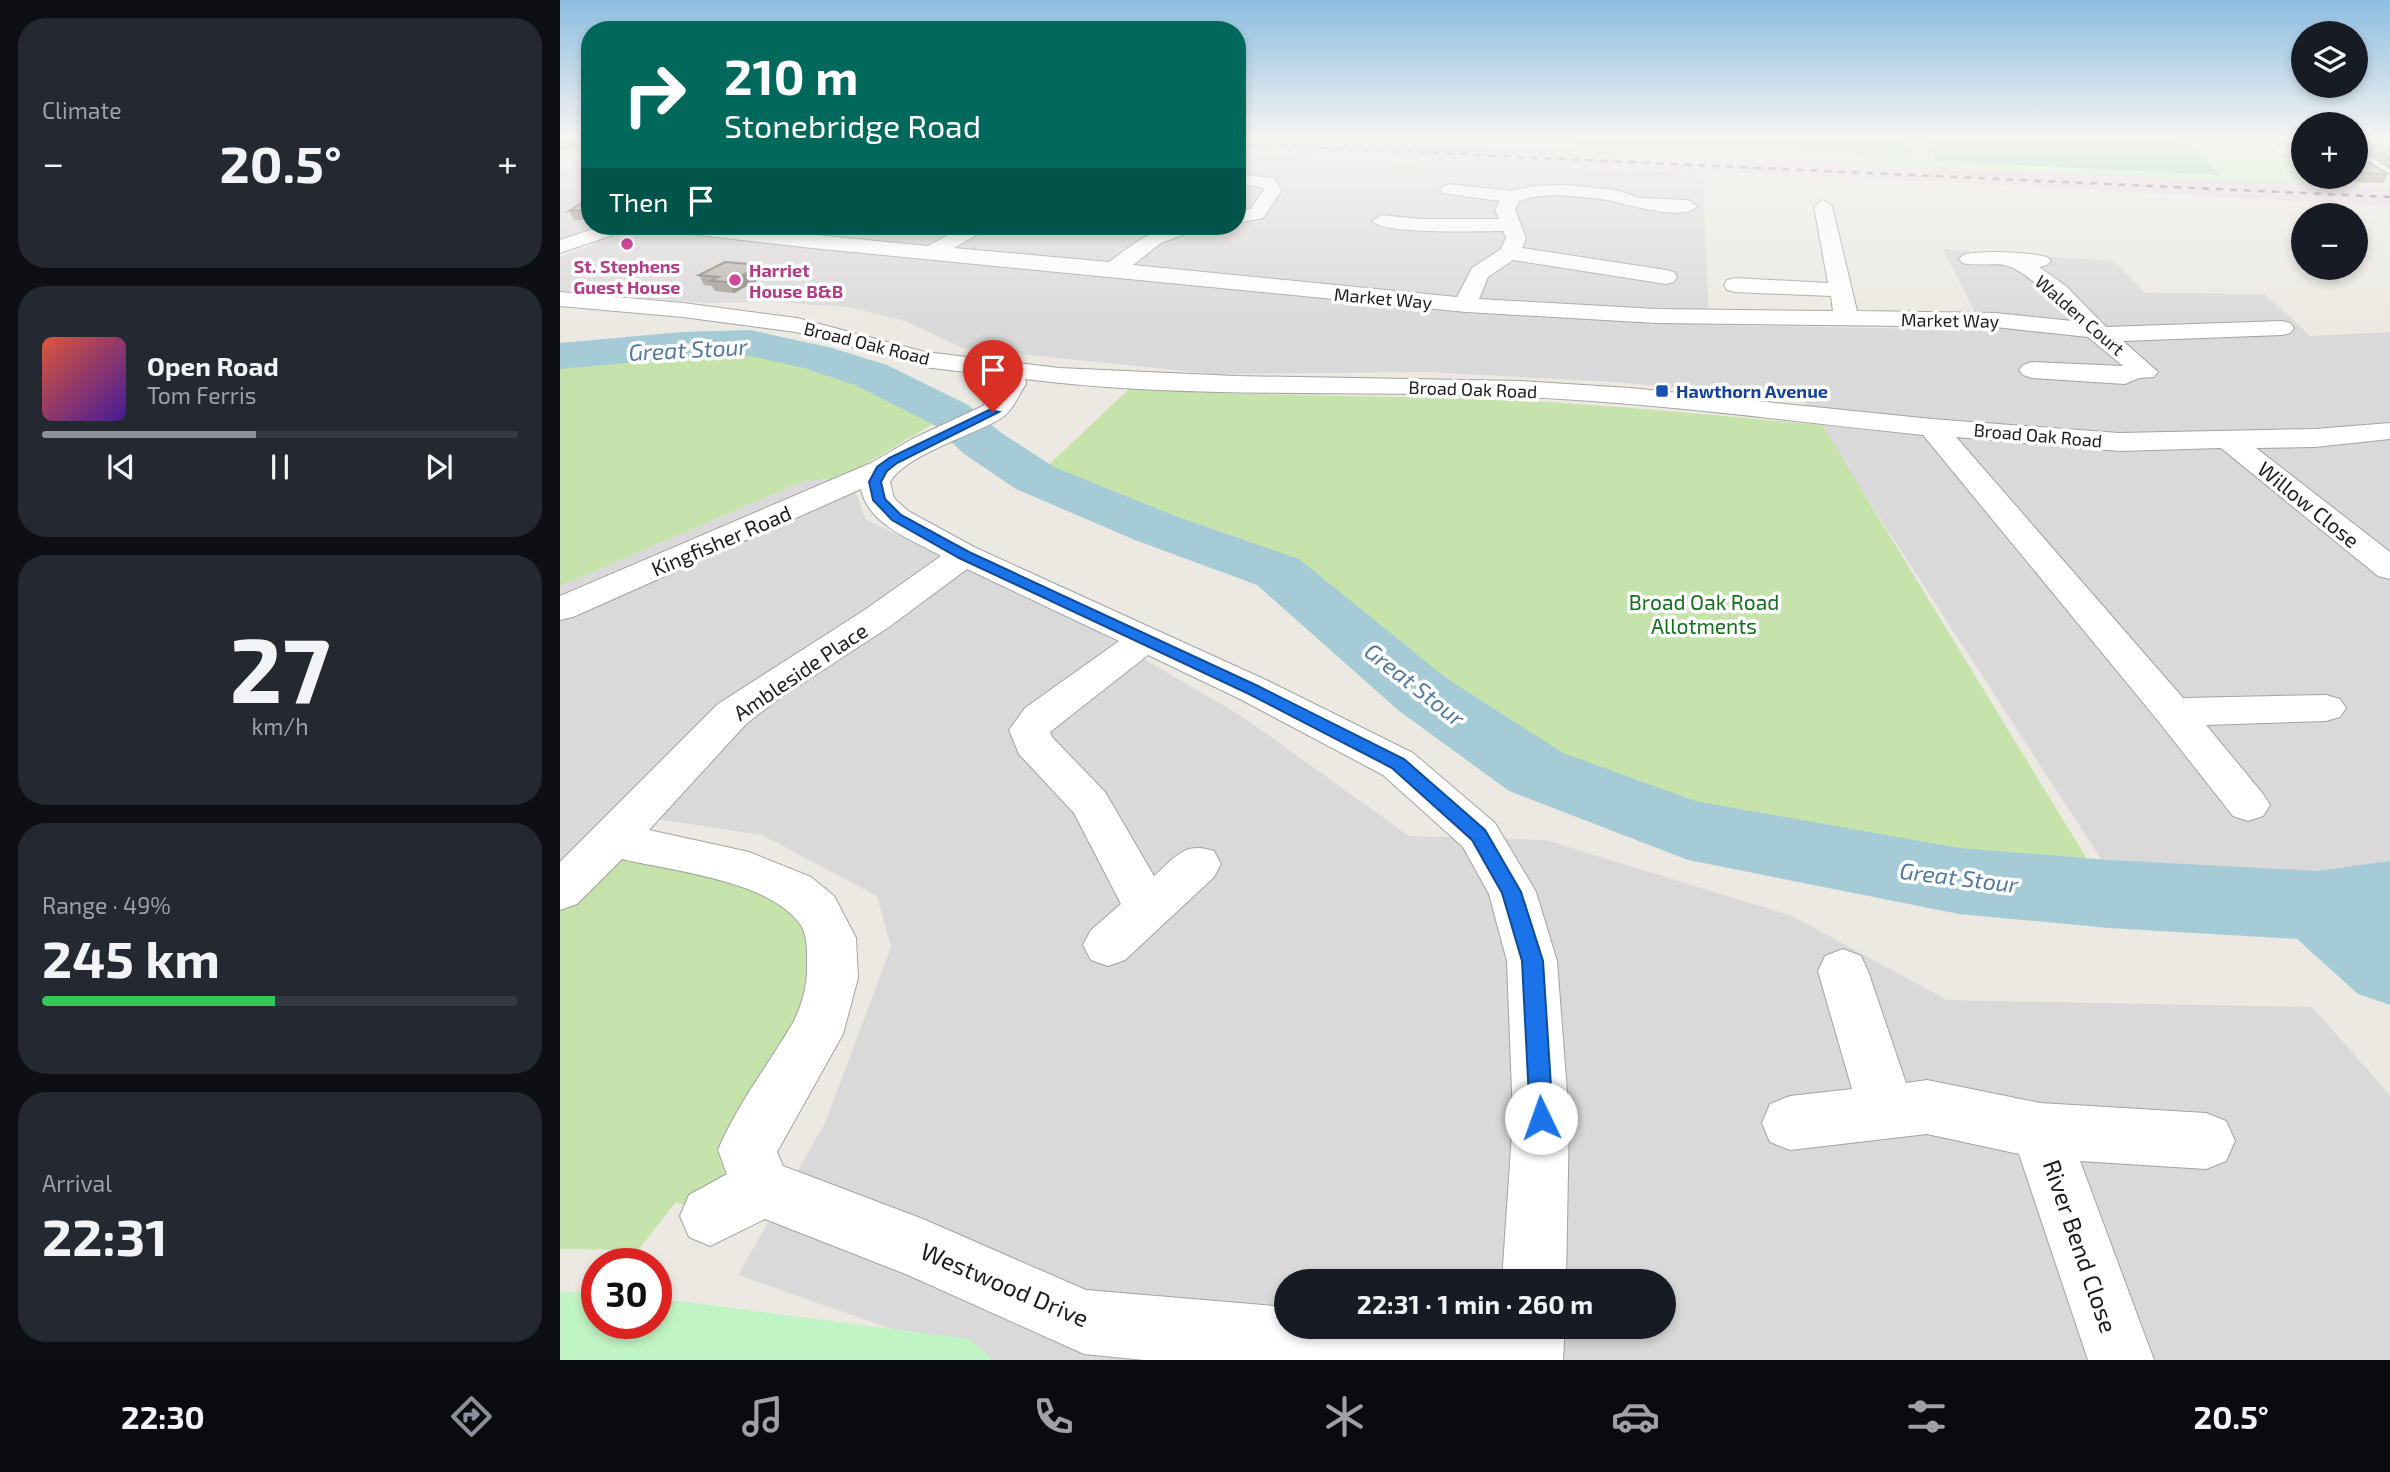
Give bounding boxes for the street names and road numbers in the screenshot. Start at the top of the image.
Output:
street label: Walden Court [2031,270,2129,360]
street label: Market Way [1333,283,1433,313]
street label: Market Way [1901,308,2000,332]
street label: Broad Oak Road [802,317,932,369]
street label: Broad Oak Road [1408,376,1538,402]
street label: Broad Oak Road [1973,418,2103,452]
street label: Willow Close [2253,456,2365,552]
street label: Kingfisher Road [647,499,795,581]
street label: Ambleside Place [728,617,872,725]
street label: River Bend Close [2038,1156,2124,1336]
street label: Westwood Drive [917,1236,1093,1332]

